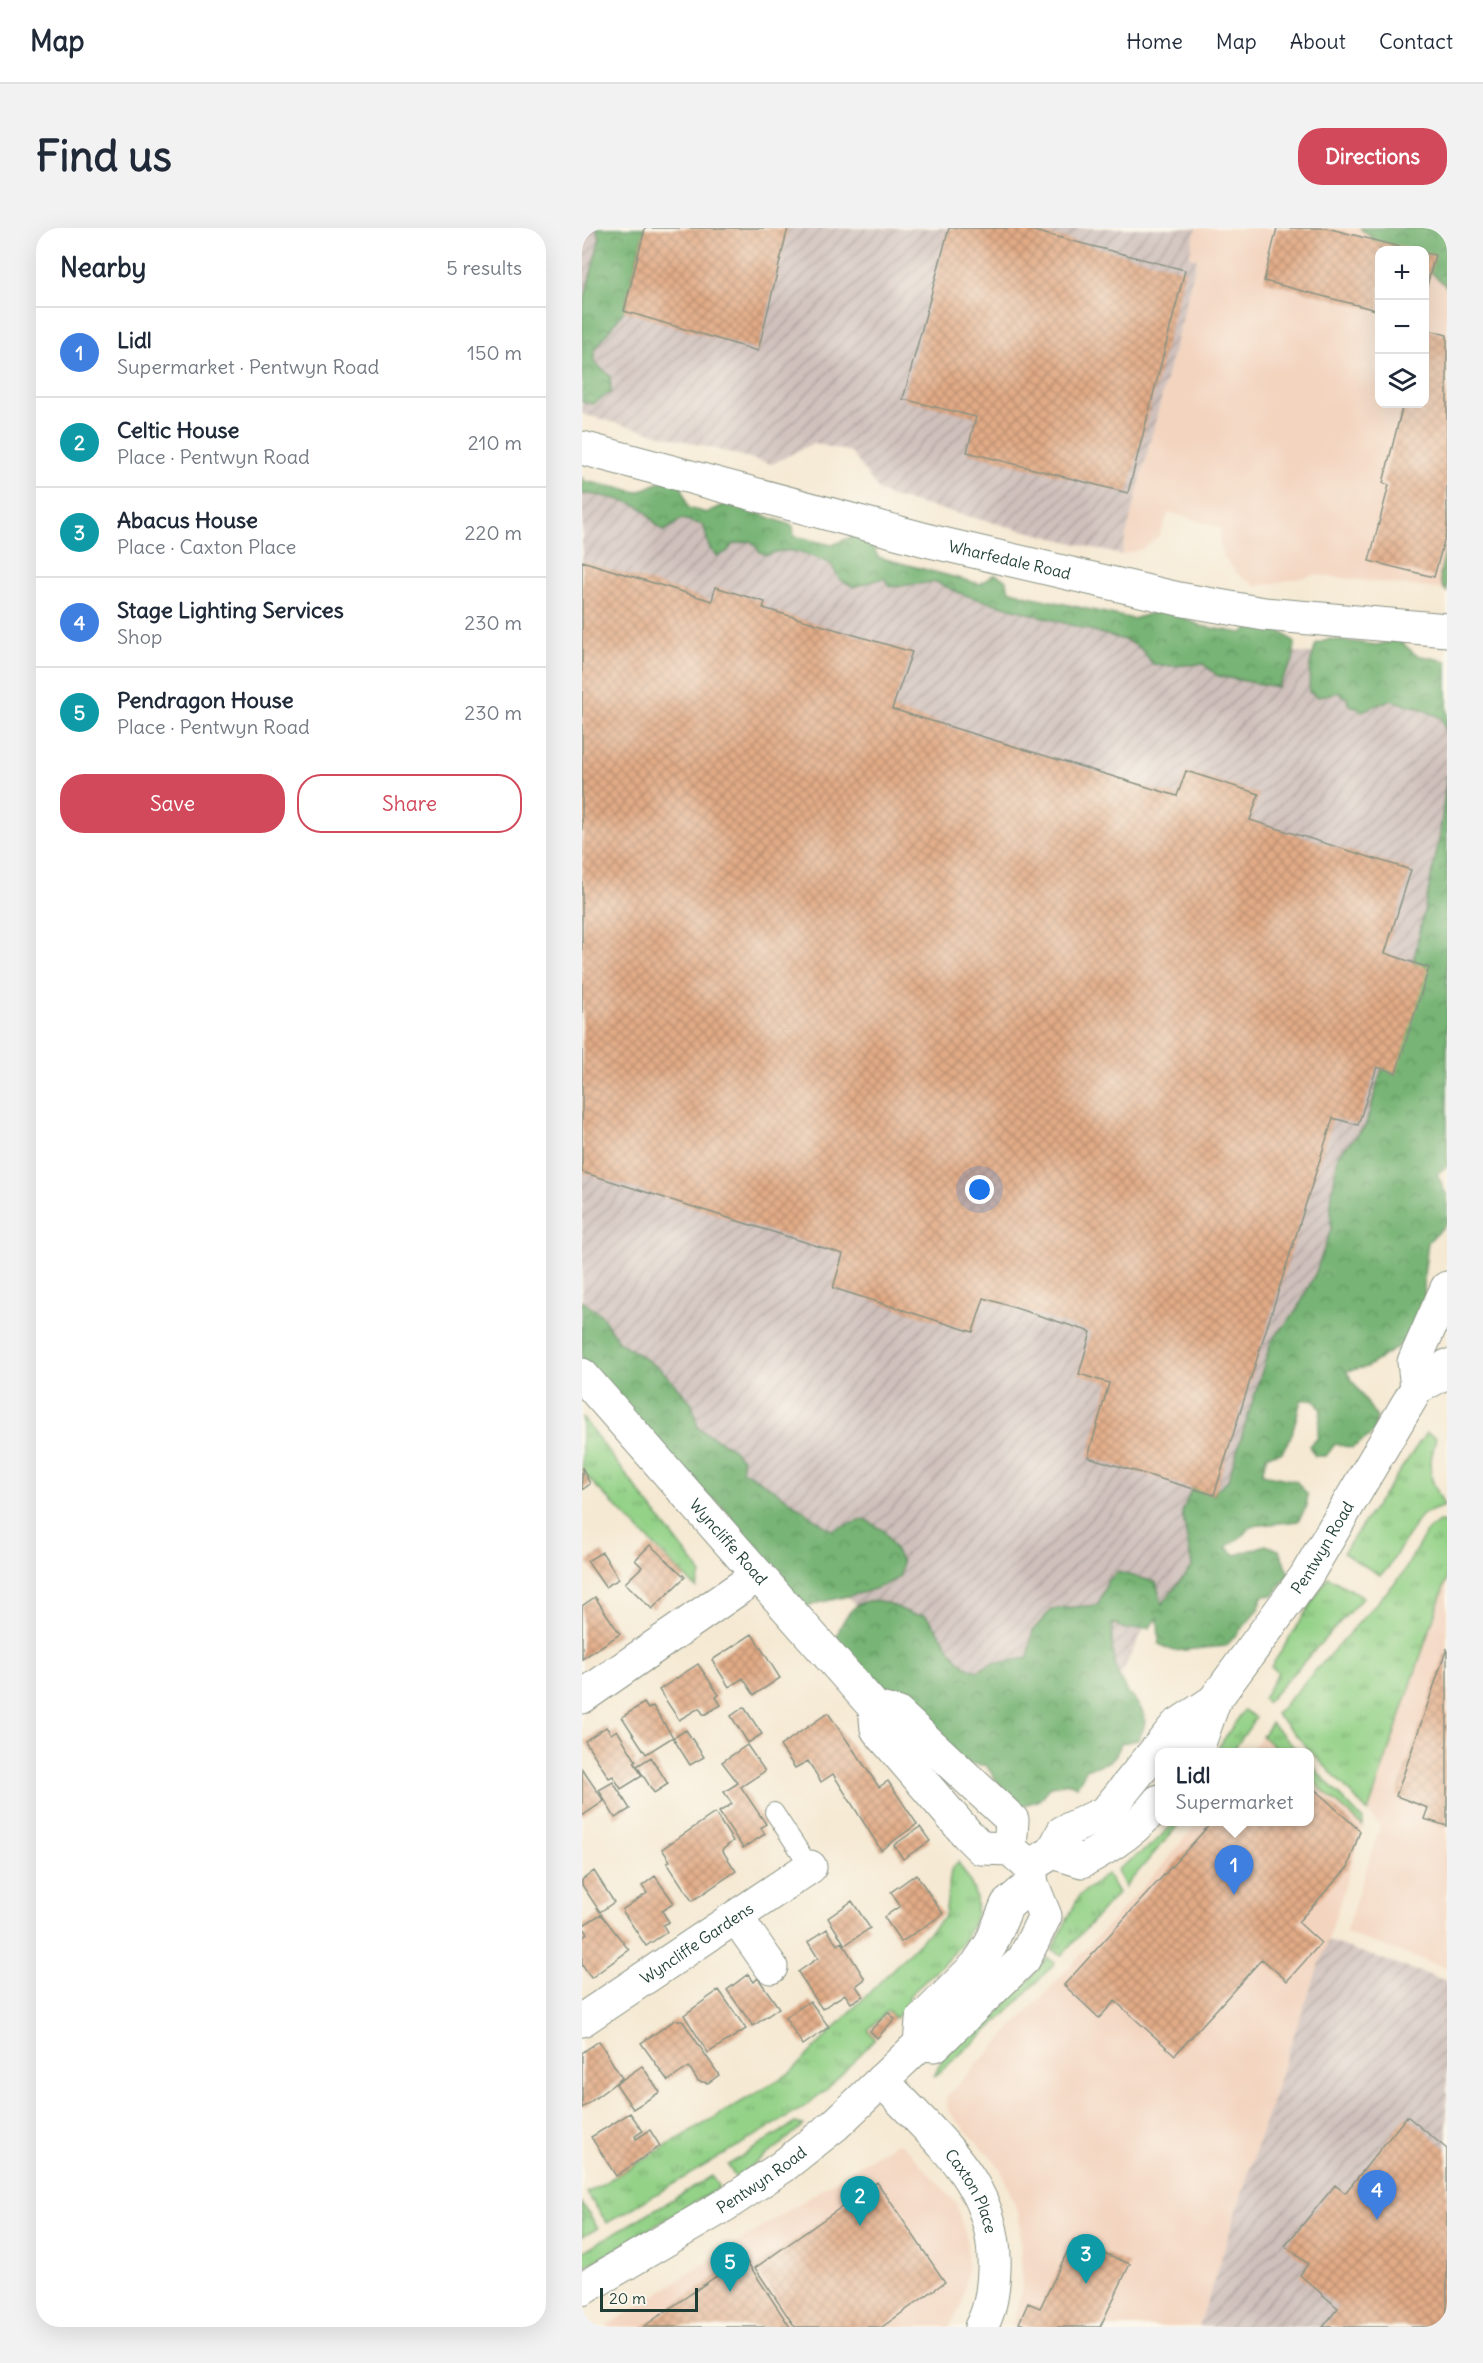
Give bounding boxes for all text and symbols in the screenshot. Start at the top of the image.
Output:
text: Map [30,23,84,59]
text: Home [1126,28,1183,55]
text: Map [1216,28,1257,55]
text: About [1290,28,1346,55]
text: Contact [1379,28,1453,55]
button: Directions [1298,128,1447,185]
text: Find us [36,130,172,182]
map controls [1375,246,1429,408]
button: + [1375,246,1429,300]
text: Nearby [60,251,146,284]
text: 5 results [446,255,522,280]
button: − [1375,300,1429,354]
text: Lidl [117,326,152,354]
text: 1 [76,340,83,365]
text: 150 m [467,340,522,365]
text: Supermarket · Pentwyn Road [117,354,379,379]
button: layers [1375,354,1429,408]
text: Celtic House [117,416,239,444]
text: 2 [74,430,85,455]
text: 210 m [468,430,522,455]
text: Place · Pentwyn Road [117,444,310,469]
text: Abacus House [117,506,258,534]
text: 3 [74,520,85,545]
text: 220 m [465,520,522,545]
text: Place · Caxton Place [117,534,296,559]
street label: Wharfedale Road [946,536,1073,583]
text: Stage Lighting Services [117,596,344,624]
text: 4 [74,610,85,635]
text: 230 m [464,610,522,635]
text: Shop [117,624,162,649]
text: Pendragon House [117,686,294,714]
text: 5 [74,700,85,725]
text: 230 m [464,700,522,725]
text: Place · Pentwyn Road [117,714,310,739]
button: Save [60,774,285,833]
button: Share [297,774,522,833]
your location [965,1175,994,1204]
street label: Wyncliffe Road [685,1495,772,1589]
street label: Pentwyn Road [1286,1498,1358,1598]
popup [1155,1748,1314,1826]
text: Lidl [1176,1761,1210,1789]
text: Supermarket [1176,1789,1293,1814]
pin: 1 [1214,1846,1254,1895]
street label: Wyncliffe Gardens [636,1898,757,1988]
street label: Pentwyn Road [713,2142,810,2218]
street label: Caxton Place [941,2145,1001,2235]
pin: 4 [1358,2170,1396,2220]
pin: 2 [840,2176,880,2226]
pin: 3 [1066,2234,1106,2284]
pin: 5 [710,2242,750,2292]
scale bar [600,2285,698,2312]
text: 20 m [609,2288,646,2308]

